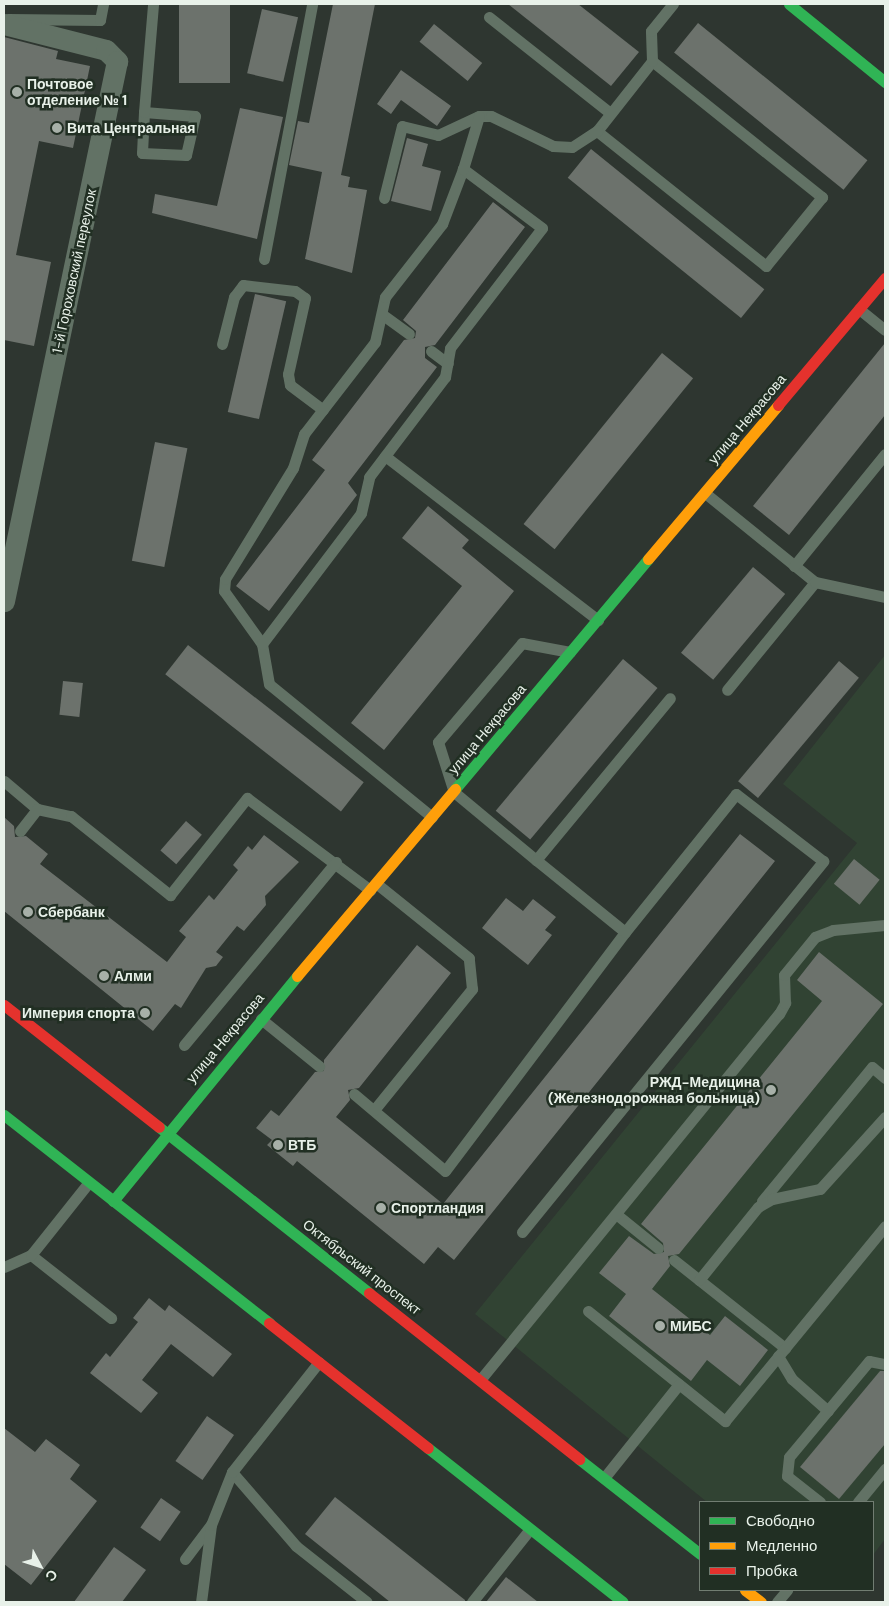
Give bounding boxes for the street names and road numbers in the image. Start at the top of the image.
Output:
street label: 1-й Гороховский переулок [48,187,100,355]
street label: улица Некрасова [705,371,789,467]
street label: улица Некрасова [445,681,529,777]
street label: улица Некрасова [183,990,267,1086]
street label: Октябрьский проспект [300,1216,424,1318]

